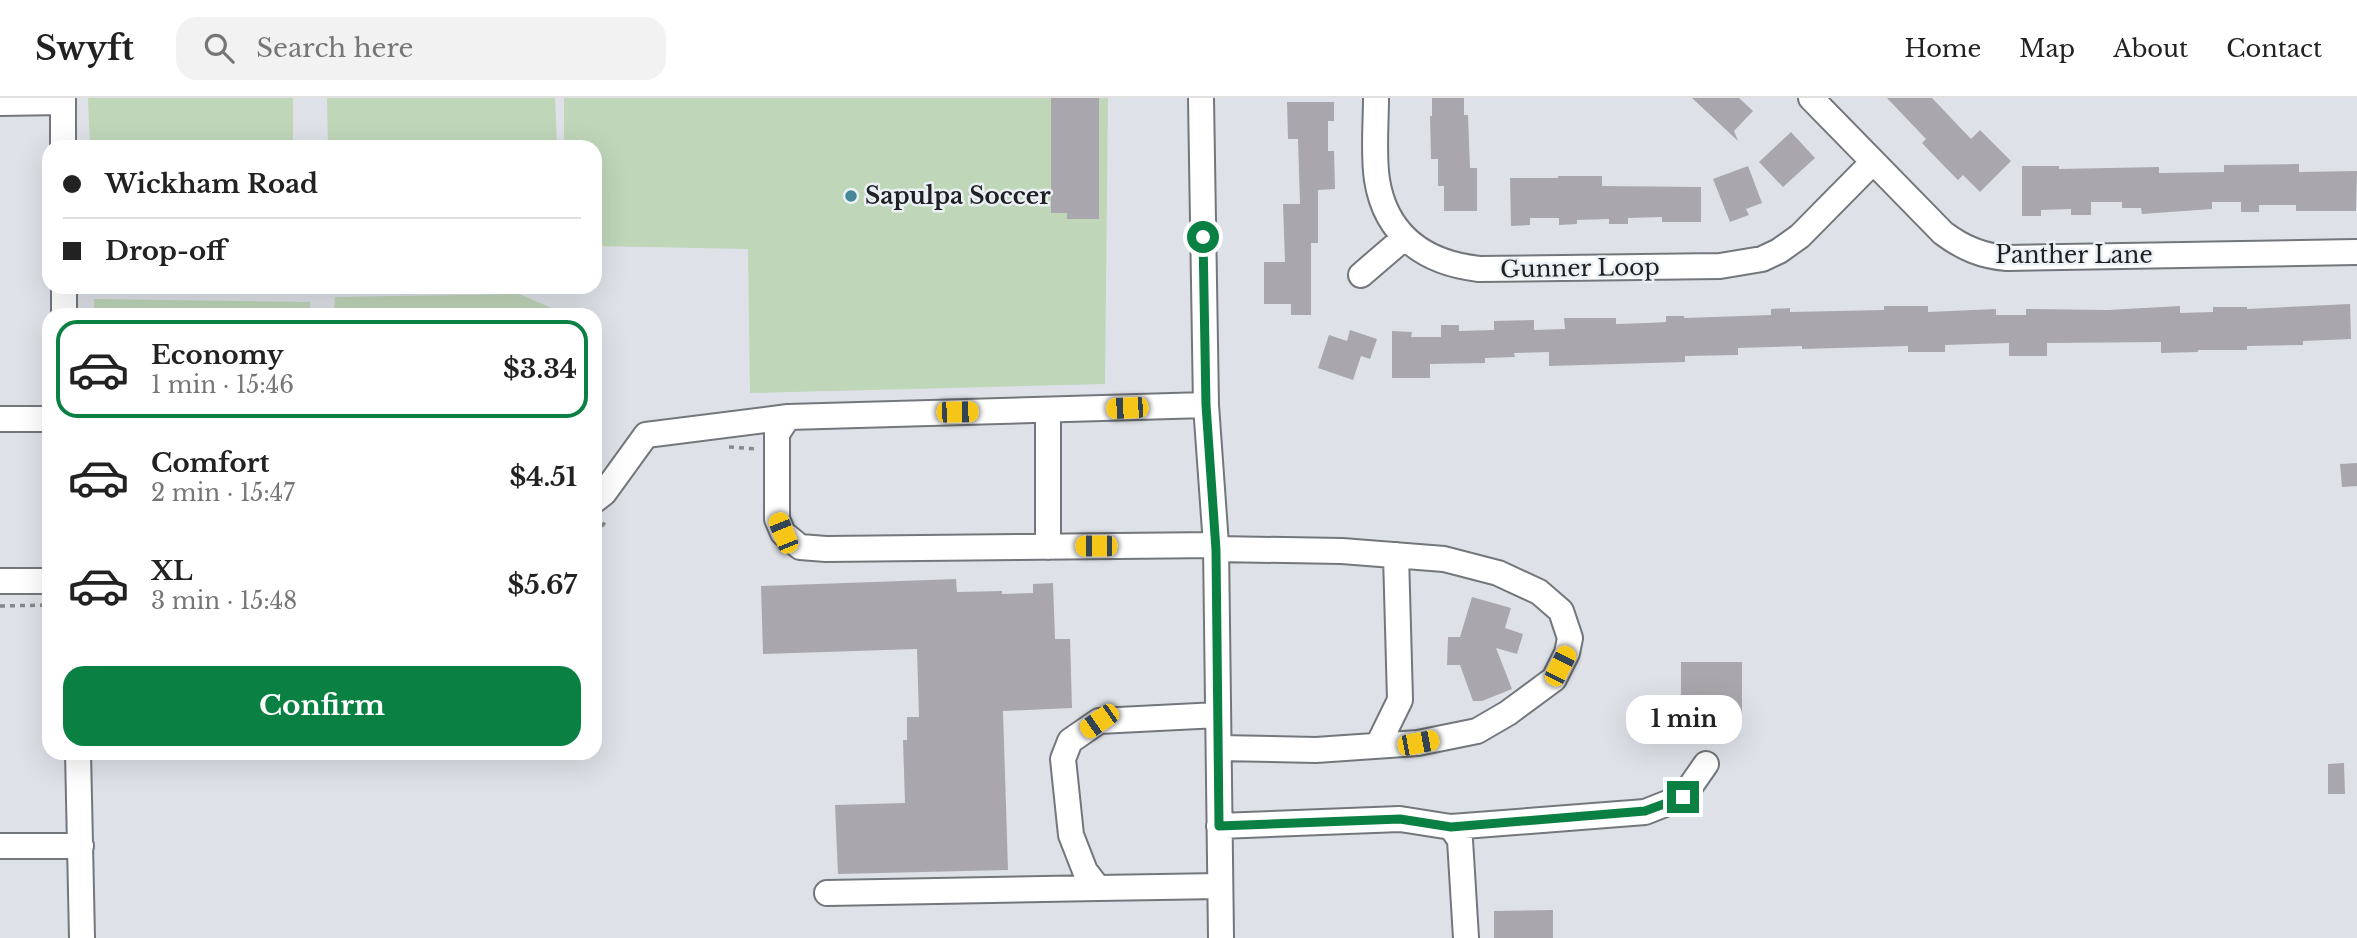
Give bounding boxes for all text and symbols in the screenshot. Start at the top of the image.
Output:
search box [176,17,666,80]
text: Swyft [35,28,134,69]
icon: search [200,29,238,67]
text: Search here [256,32,414,64]
text: Home [1905,34,1981,63]
text: Map [2019,34,2075,63]
text: About [2113,34,2188,63]
text: Contact [2226,34,2322,63]
text: Wickham Road [105,168,318,200]
place label: Sapulpa Soccer [865,182,1051,210]
marker: Sapulpa Soccer [843,188,859,204]
route start [1187,221,1219,253]
text: Drop-off [105,235,226,267]
street label: Panther Lane [1995,241,2153,269]
street label: Gunner Loop [1500,253,1660,283]
icon: car [67,338,130,401]
text: Economy [151,339,284,371]
text: $3.34 [503,353,577,385]
text: 1 min · 15:46 [151,371,294,399]
car [1106,397,1149,419]
car [936,401,979,423]
icon: car [67,446,130,509]
text: Comfort [151,447,269,479]
text: $4.51 [509,461,577,493]
text: 2 min · 15:47 [151,479,295,507]
car [766,510,801,556]
car [1076,536,1118,557]
icon: car [67,554,130,617]
text: XL [151,555,193,587]
text: $5.67 [507,569,577,601]
text: 3 min · 15:48 [151,587,297,615]
car [1542,643,1579,689]
button: Confirm [63,666,581,746]
callout: 1 min [1625,696,1741,744]
car [1076,700,1123,742]
text: 1 min [1651,705,1717,733]
car [1396,729,1441,757]
route end [1667,781,1699,813]

